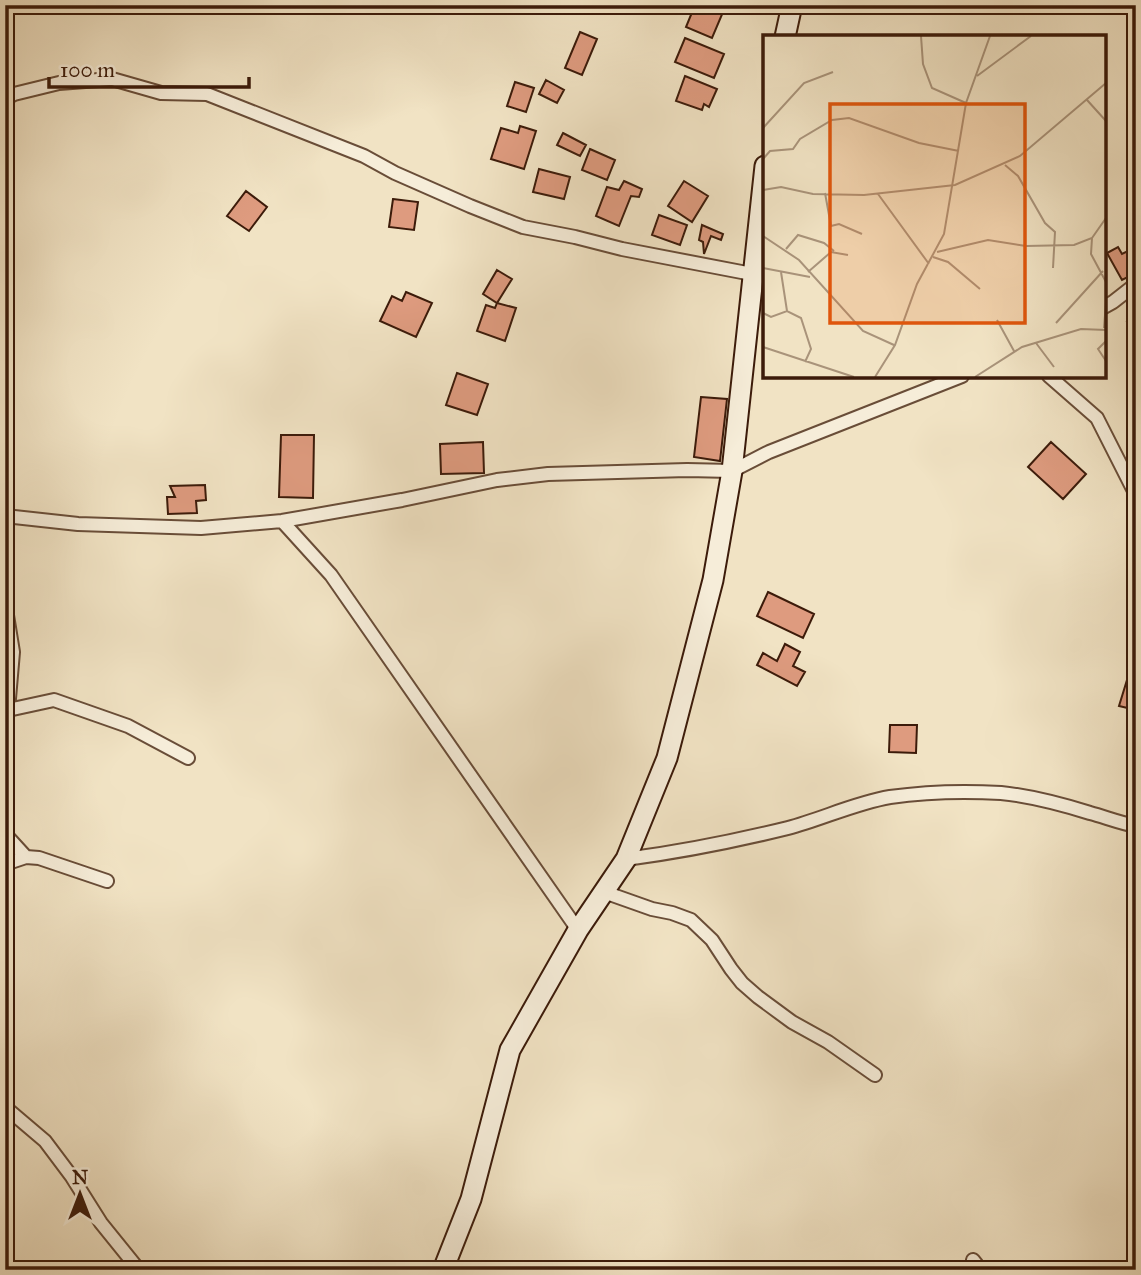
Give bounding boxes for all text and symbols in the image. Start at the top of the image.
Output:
inset map [763,35,1106,378]
scale bar [49,46,248,90]
text: 100 m [60,57,115,83]
north arrow [46,1160,116,1230]
text: N [72,1166,88,1189]

